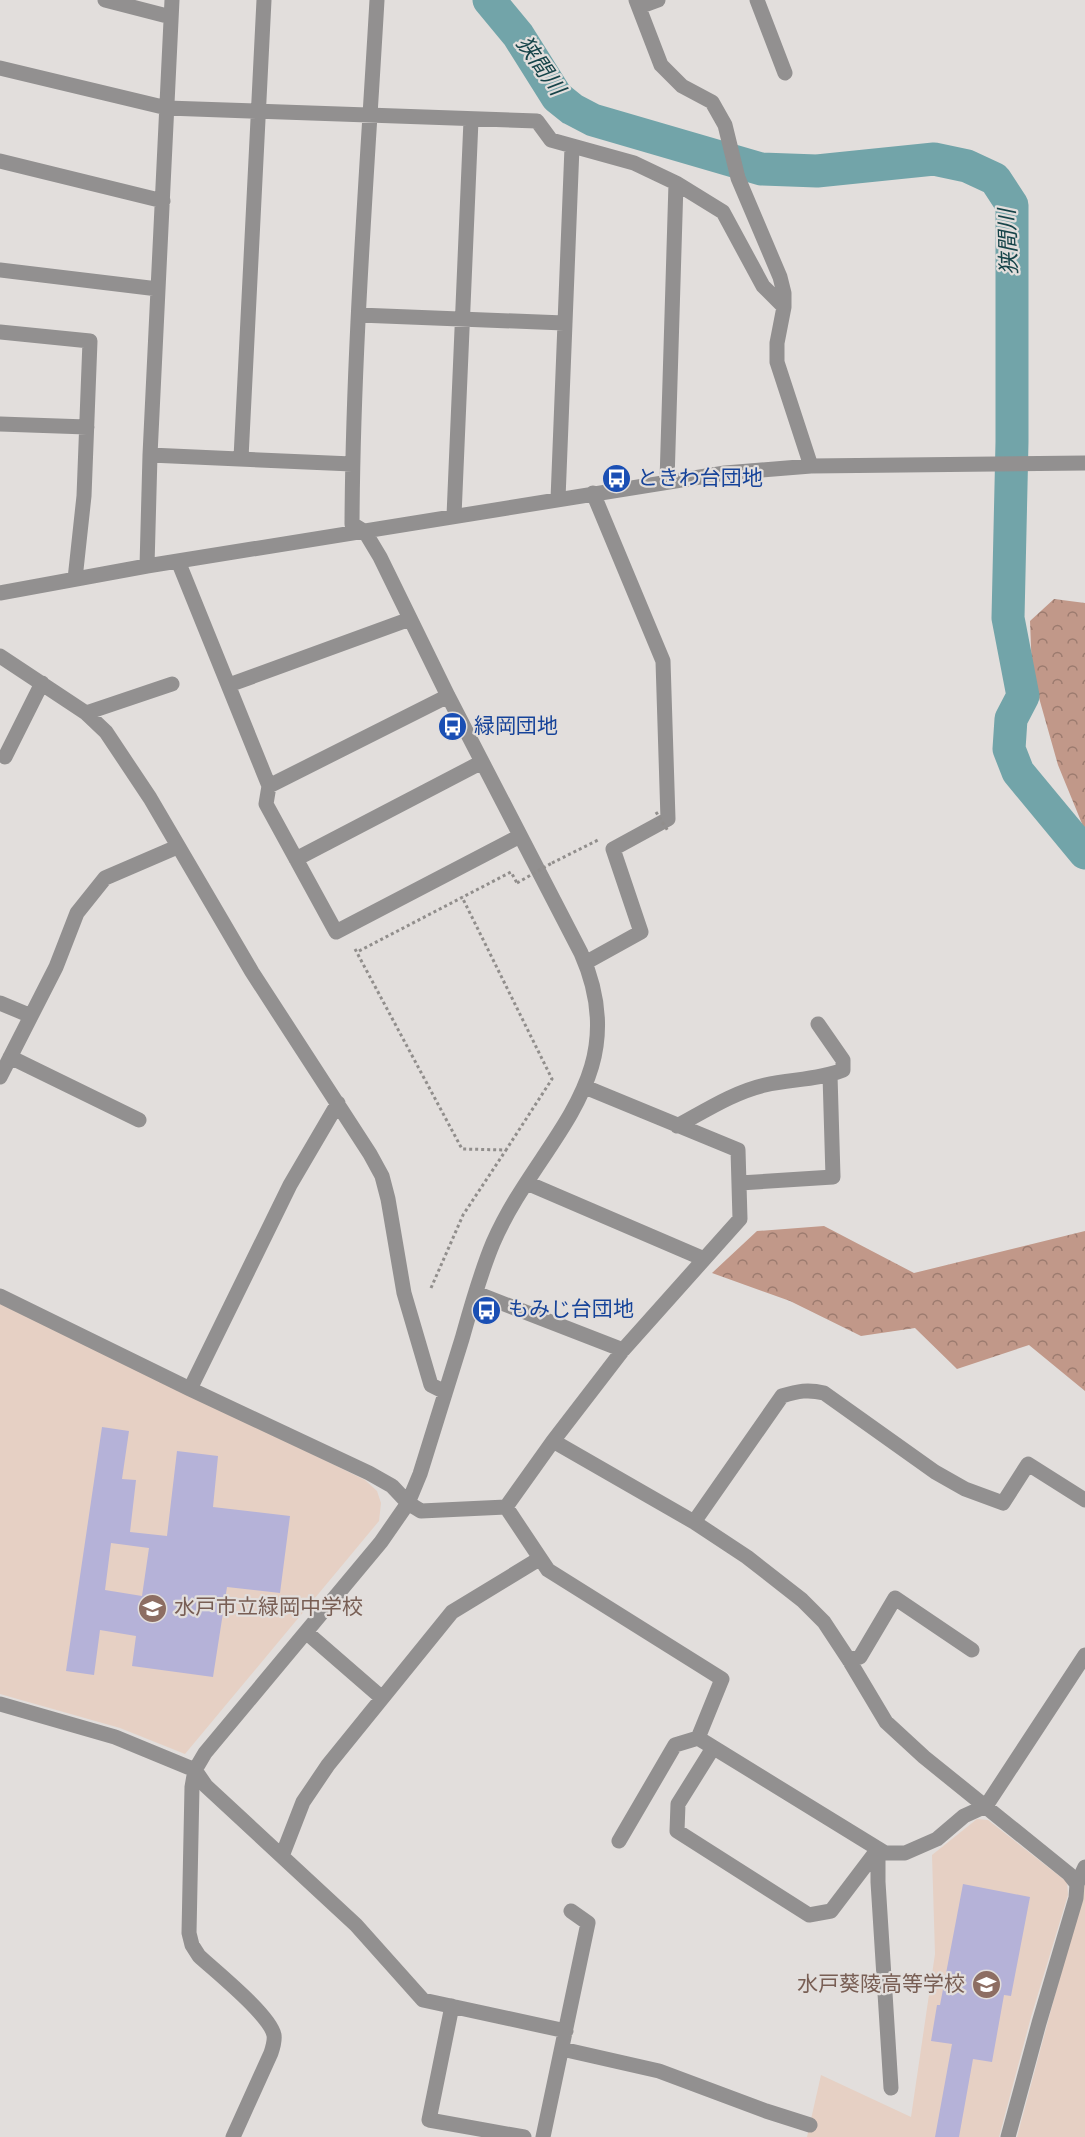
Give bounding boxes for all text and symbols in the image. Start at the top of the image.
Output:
water label: 狭間川 [508,29,574,104]
water label: 狭間川 [991,206,1027,276]
bus stop icon: ときわ台団地 [600,463,632,495]
place label: ときわ台団地 [637,463,763,495]
bus stop icon: 緑岡団地 [437,711,469,743]
place label: 緑岡団地 [474,711,558,743]
bus stop icon: もみじ台団地 [471,1294,503,1326]
place label: もみじ台団地 [508,1294,634,1326]
school or university icon: 水戸市立緑岡中学校 [137,1592,169,1624]
place label: 水戸市立緑岡中学校 [174,1592,363,1624]
place label: 水戸葵陵高等学校 [797,1969,965,2001]
school or university icon: 水戸葵陵高等学校 [970,1969,1002,2001]

